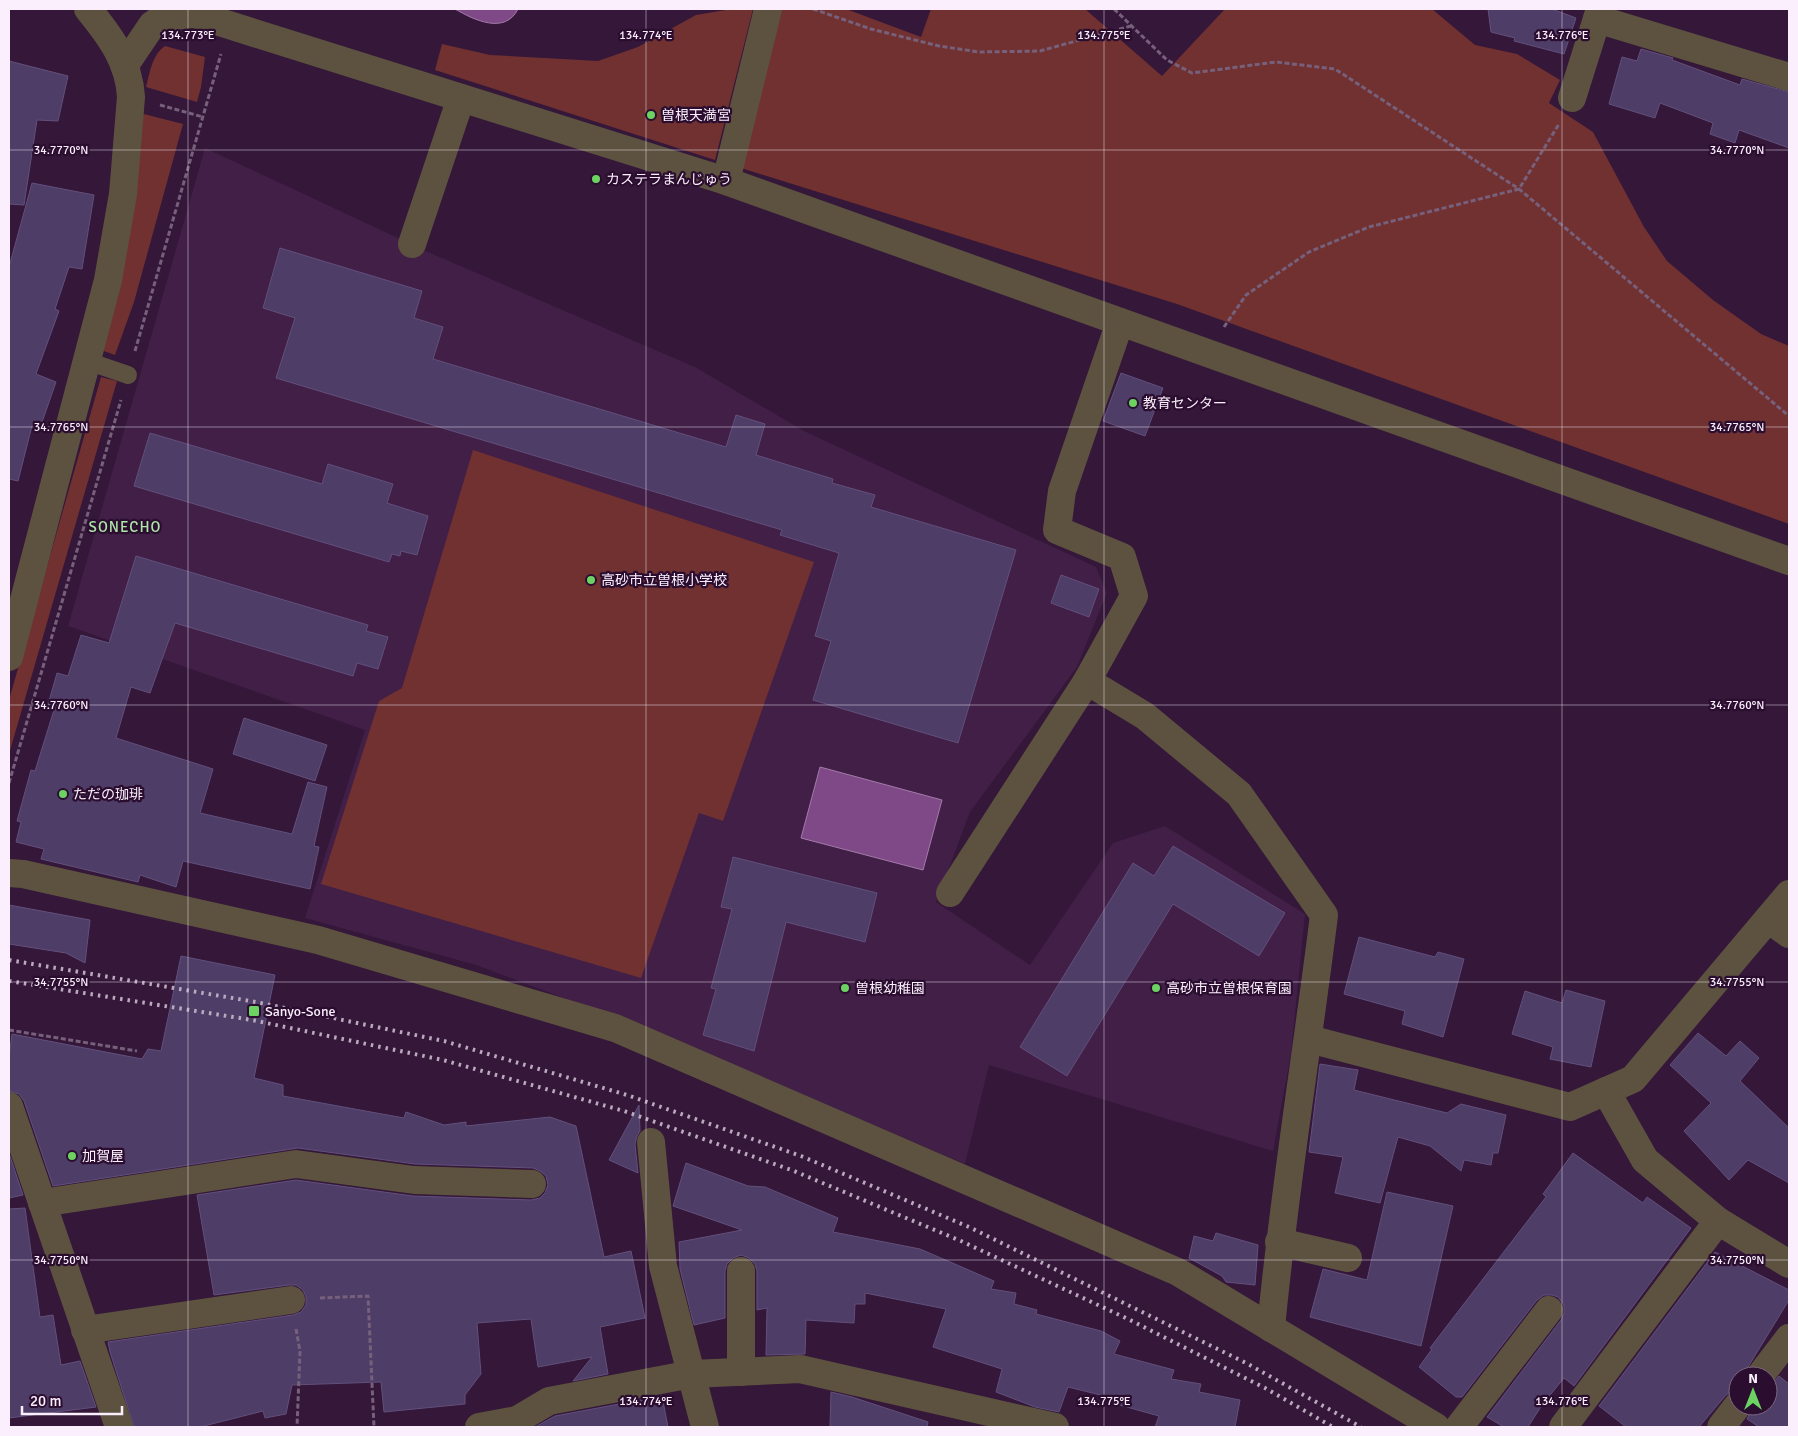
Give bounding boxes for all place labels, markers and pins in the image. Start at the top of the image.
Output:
place label: 曽根天満宮 [661,107,731,124]
marker: 曽根天満宮 [645,109,657,121]
place label: カステラまんじゅう [606,171,732,188]
marker: カステラまんじゅう [590,173,602,185]
place label: 教育センター [1143,395,1227,412]
marker: 教育センター [1127,397,1139,409]
place label: 高砂市立曽根小学校 [601,572,727,589]
marker: 高砂市立曽根小学校 [585,574,597,586]
place label: ただの珈琲 [73,786,143,803]
marker: ただの珈琲 [57,788,69,800]
place label: 曽根幼稚園 [855,980,925,997]
place label: 高砂市立曽根保育園 [1166,980,1292,997]
marker: 曽根幼稚園 [839,982,851,994]
marker: 高砂市立曽根保育園 [1150,982,1162,994]
place label: Sanyo-Sone [265,1003,336,1020]
marker: Sanyo-Sone [247,1004,261,1018]
place label: 加賀屋 [82,1148,124,1165]
marker: 加賀屋 [66,1150,78,1162]

